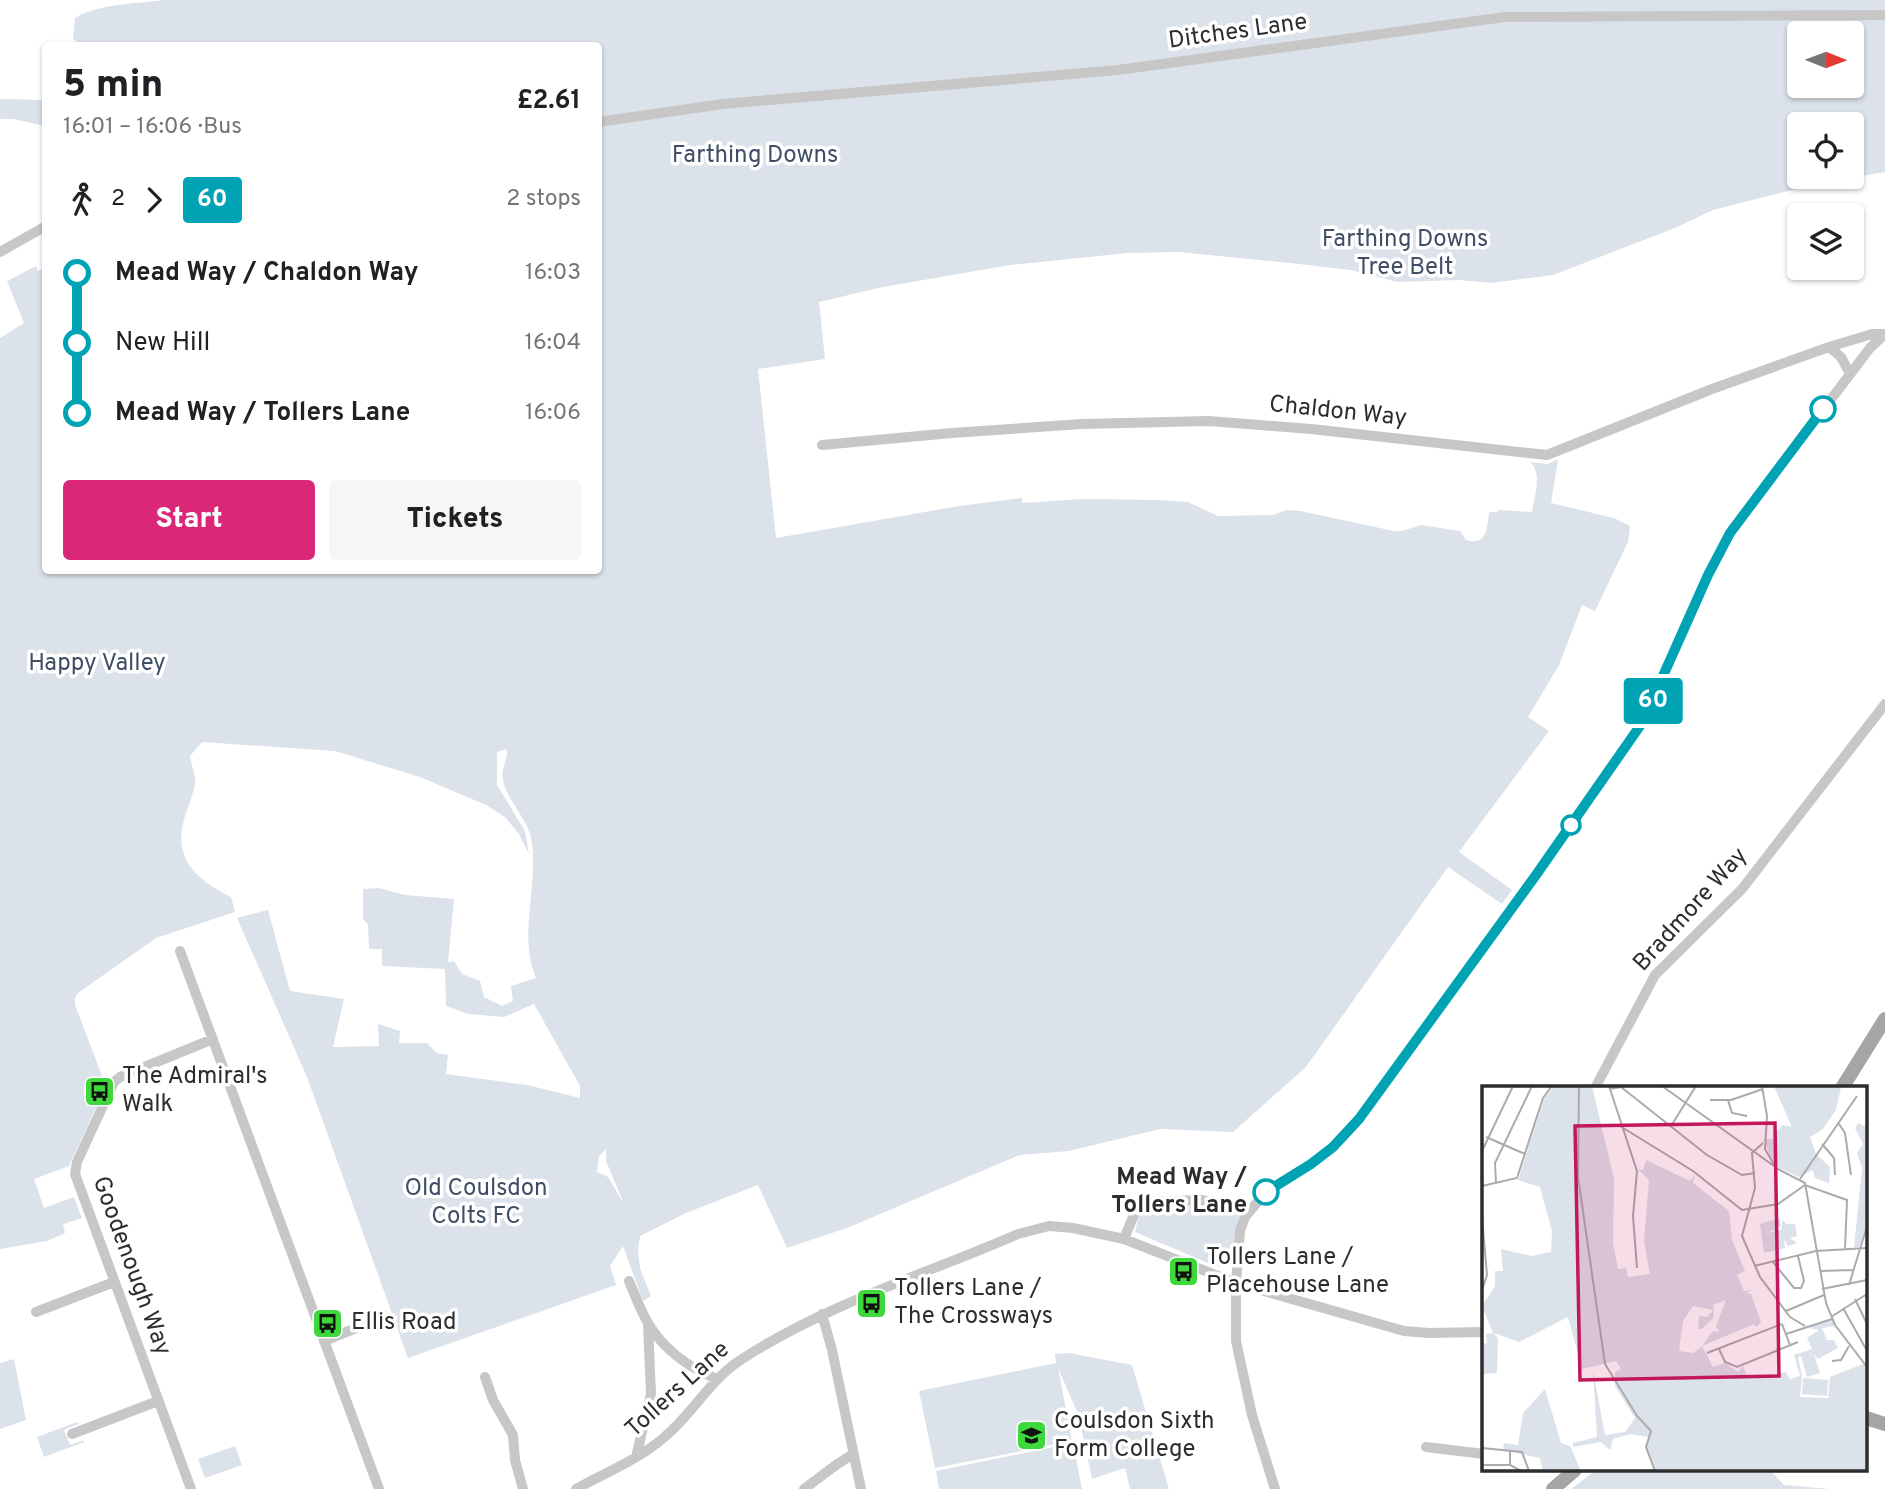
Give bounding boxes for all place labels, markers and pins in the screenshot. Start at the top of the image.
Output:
unlabelled marker [1810,396,1836,422]
unlabelled marker [1561,815,1581,835]
place label: The Admiral's Walk [122,1062,268,1120]
bus stop icon: The Admiral's Walk [82,1074,116,1108]
place label: Mead Way / Tollers Lane [1111,1163,1247,1221]
marker: Mead Way / Tollers Lane [1253,1179,1279,1205]
place label: Tollers Lane / Placehouse Lane [1206,1243,1389,1301]
bus stop icon: Tollers Lane / Placehouse Lane [1166,1255,1200,1289]
place label: Tollers Lane / The Crossways [894,1274,1053,1332]
bus stop icon: Tollers Lane / The Crossways [854,1286,888,1320]
bus stop icon: Ellis Road [311,1306,345,1340]
place label: Ellis Road [351,1308,457,1338]
place label: Coulsdon Sixth Form College [1054,1407,1215,1465]
school or university icon: Coulsdon Sixth Form College [1014,1419,1048,1453]

